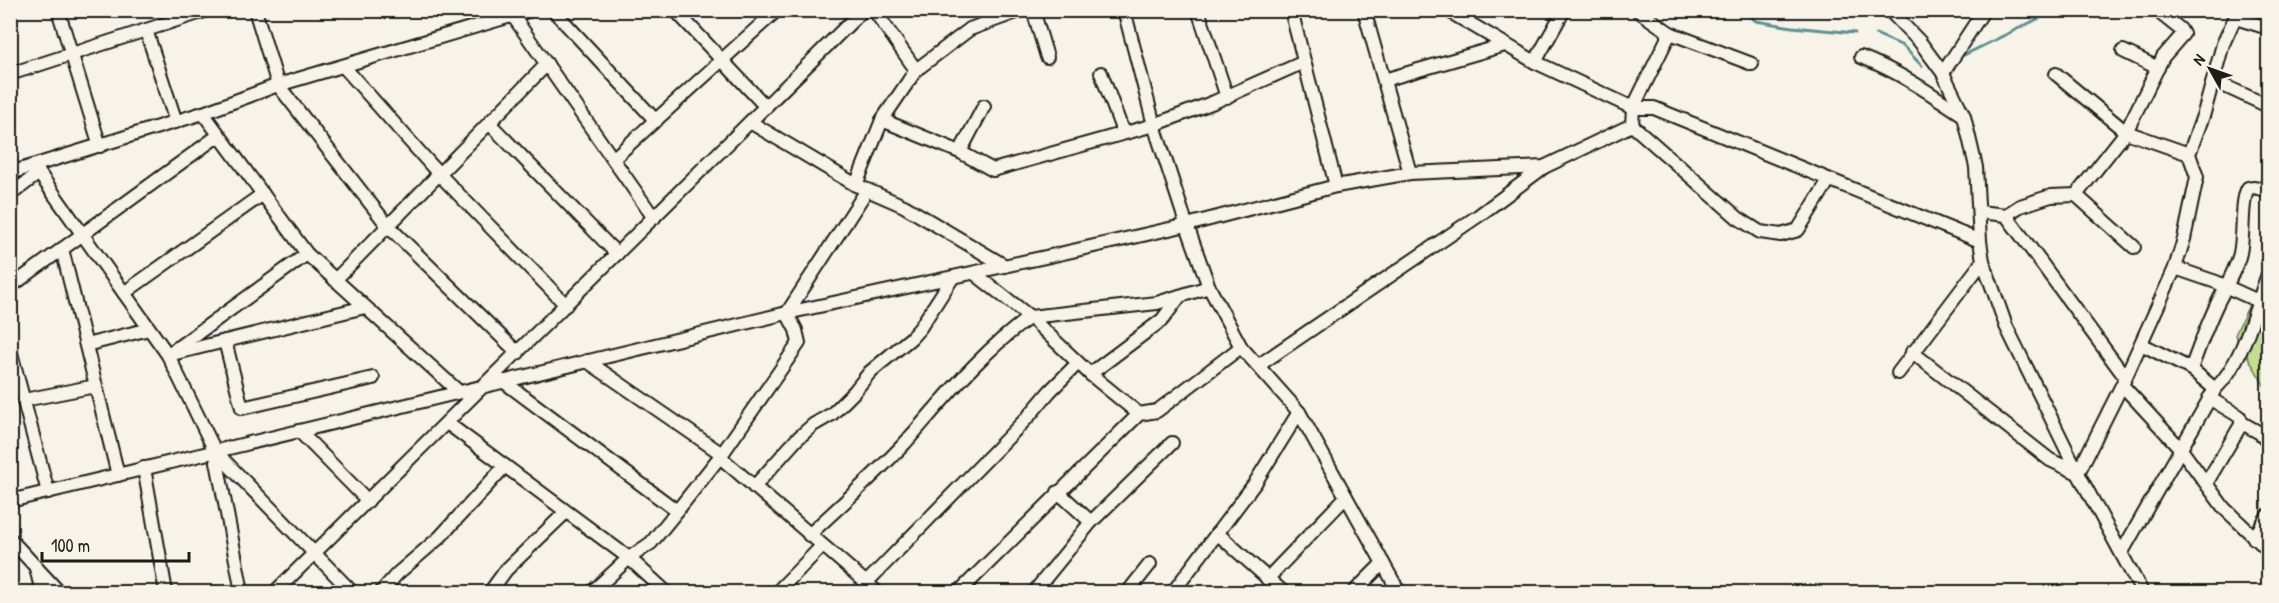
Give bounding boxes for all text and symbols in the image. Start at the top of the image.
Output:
north arrow [2180,39,2240,99]
text: N [2187,49,2210,70]
scale bar [42,525,189,563]
text: 100 m [51,533,90,558]

